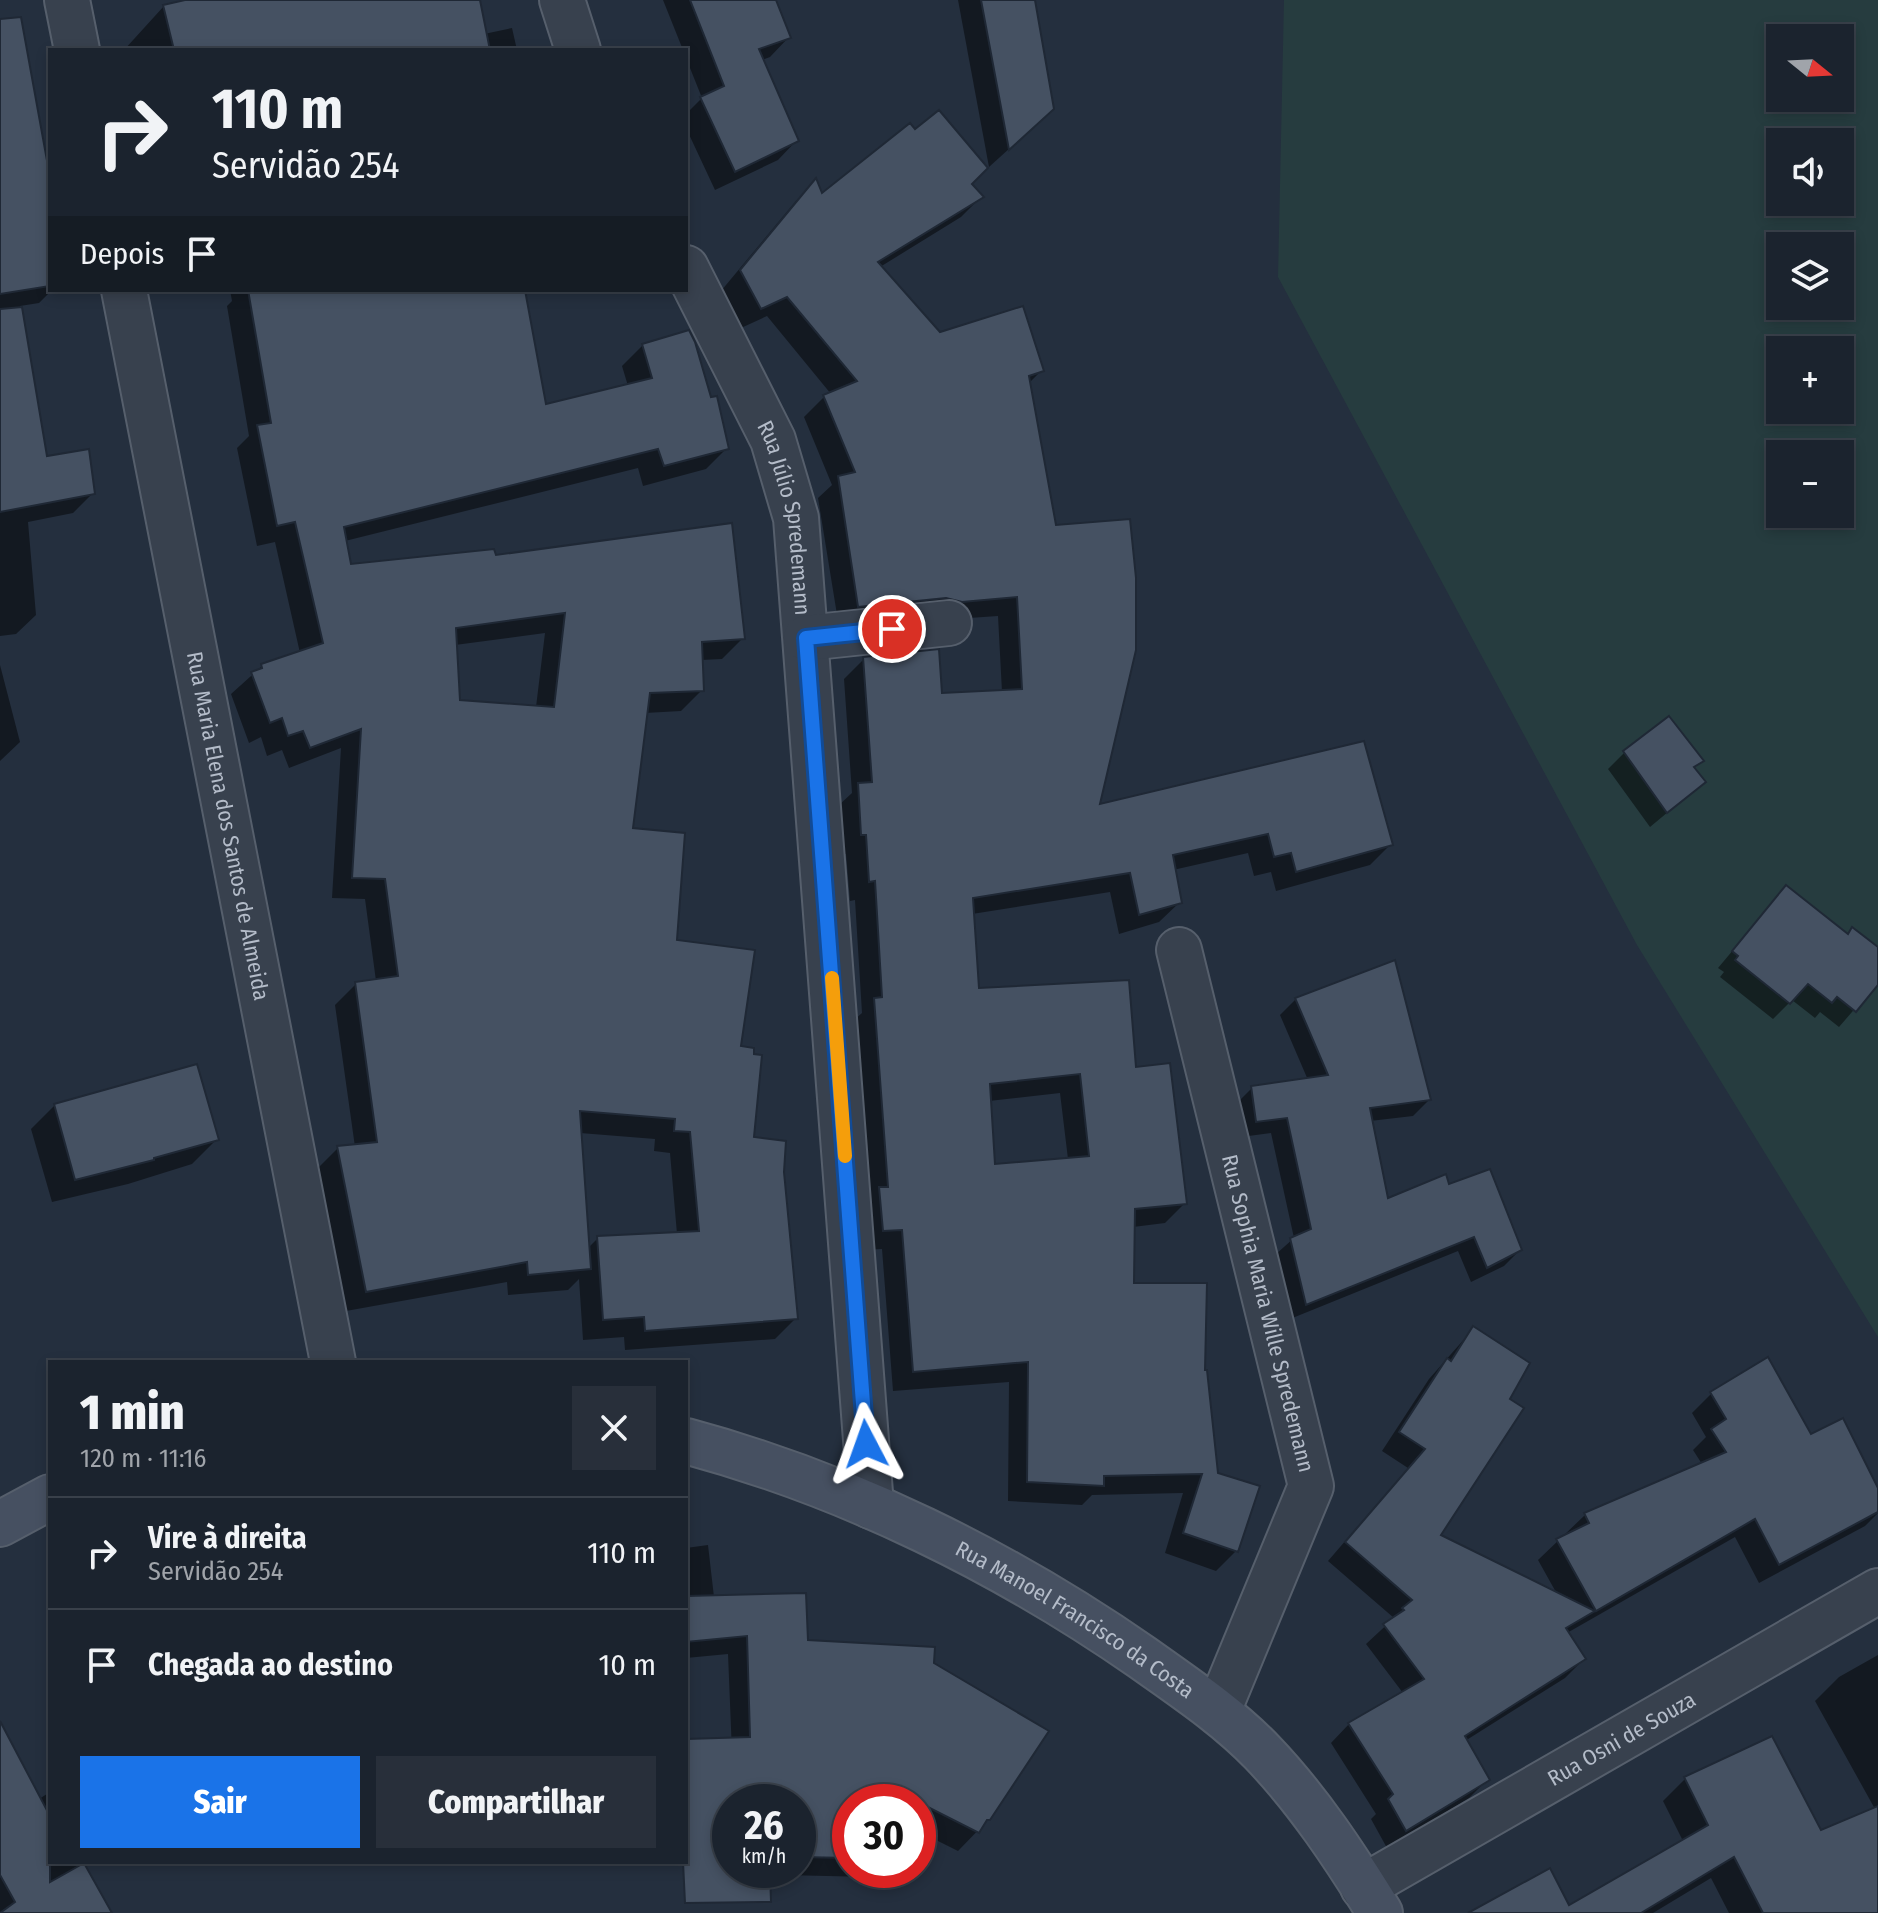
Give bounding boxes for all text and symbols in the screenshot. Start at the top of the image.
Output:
north arrow [1766,24,1854,112]
map controls [1766,24,1854,528]
text: 110 m [212,76,343,143]
icon: right [80,80,184,184]
button: sound [1766,128,1854,216]
text: Servidão 254 [212,144,399,188]
icon: arrive [180,232,224,276]
button: layers [1766,232,1854,320]
text: Depois [80,236,164,272]
button: + [1766,336,1854,424]
street label: Rua Júlio Spredemann [752,416,817,616]
button: − [1766,440,1854,528]
pin [858,595,926,663]
icon: arrive [870,607,914,651]
street label: Rua Maria Elena dos Santos de Almeida [181,649,276,1003]
street label: Rua Sophia Maria Wille Spredemann [1216,1152,1321,1475]
text: 1 min [80,1384,184,1442]
button: close [572,1386,656,1470]
position arrow [824,1402,908,1486]
text: 120 m · 11:16 [80,1443,206,1474]
text: Vire à direita [148,1520,307,1556]
icon: right [80,1531,124,1575]
text: 110 m [587,1535,656,1571]
street label: Rua Manoel Francisco da Costa [951,1535,1200,1704]
text: Servidão 254 [148,1556,283,1587]
icon: arrive [80,1643,124,1687]
text: Chegada ao destino [148,1647,393,1683]
text: 10 m [599,1647,656,1683]
street label: Rua Osni de Souza [1543,1685,1700,1792]
button: Sair [80,1756,360,1848]
button: Compartilhar [376,1756,656,1848]
speed limit sign: 30 [832,1784,936,1888]
text: 26 [744,1802,784,1850]
text: km/h [742,1844,786,1868]

